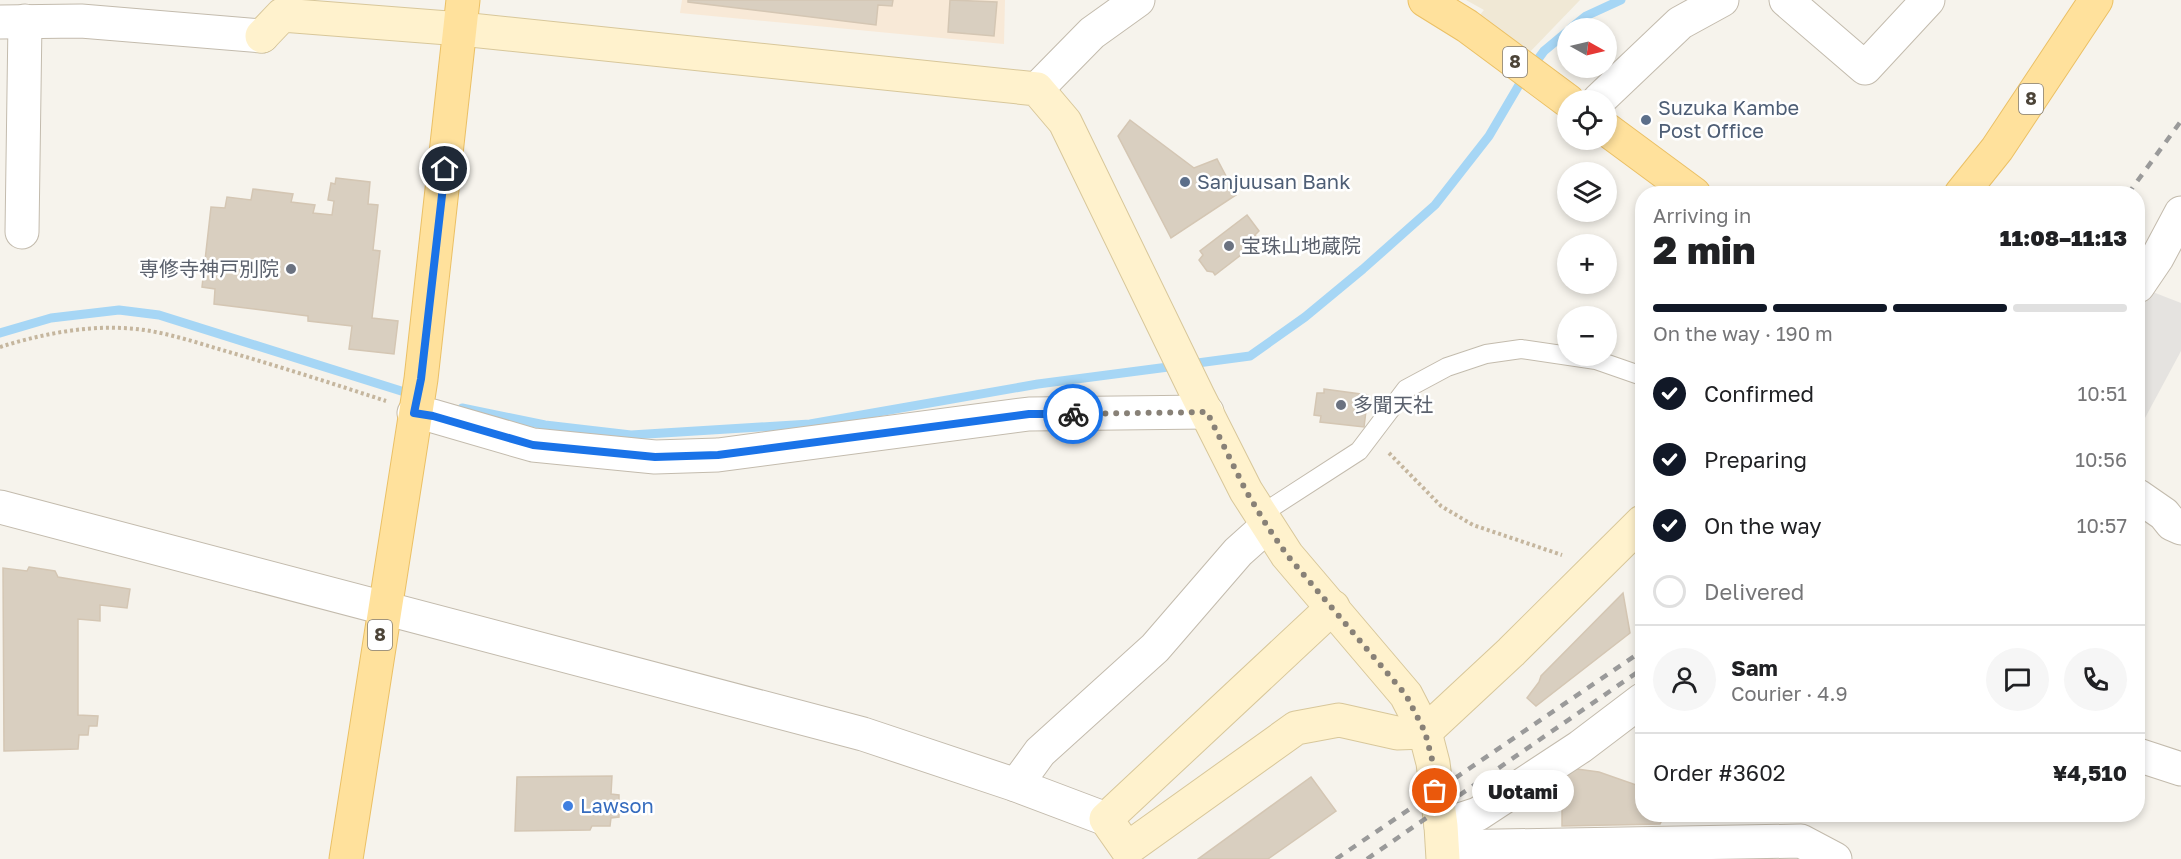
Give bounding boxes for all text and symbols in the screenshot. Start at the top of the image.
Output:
north arrow [1557,18,1617,78]
map controls [1557,18,1617,366]
road number: 8 [1503,47,1527,77]
road number: 8 [2019,84,2043,114]
button: locate [1557,90,1617,150]
place label: Suzuka Kambe Post Office [1658,95,1799,142]
marker: Suzuka Kambe Post Office [1639,113,1653,127]
pin [419,143,470,194]
icon: home [428,152,461,185]
button: layers [1557,162,1617,222]
place label: Sanjuusan Bank [1197,169,1350,193]
marker: Sanjuusan Bank [1178,175,1192,189]
text: Arriving in [1653,203,1751,227]
text: 11:08–11:13 [2000,224,2127,251]
text: 2 min [1653,226,1756,273]
place label: 宝珠山地蔵院 [1241,233,1361,257]
button: + [1557,234,1617,294]
marker: 宝珠山地蔵院 [1222,239,1236,253]
place label: 専修寺神戸別院 [139,256,279,280]
marker: 専修寺神戸別院 [284,262,298,276]
button: − [1557,306,1617,366]
text: On the way · 190 m [1653,321,1833,345]
icon: check [1653,377,1686,410]
text: Confirmed [1704,380,1814,407]
text: 10:51 [2078,381,2127,405]
courier [1043,384,1103,444]
place label: 多聞天社 [1353,392,1433,416]
icon: bike [1057,398,1090,431]
marker: 多聞天社 [1334,398,1348,412]
icon: check [1653,443,1686,476]
text: Preparing [1704,446,1807,473]
text: 10:56 [2075,447,2127,471]
icon: check [1653,509,1686,542]
text: On the way [1704,512,1822,539]
text: 10:57 [2077,513,2127,537]
text: Delivered [1704,578,1804,605]
road number: 8 [368,620,392,650]
button: person [1653,648,1716,711]
button: chat [1986,648,2049,711]
button: phone [2064,648,2127,711]
text: Sam [1731,654,1778,681]
text: Courier · 4.9 [1731,681,1848,705]
text: Order #3602 [1653,759,1786,786]
text: ¥4,510 [2053,759,2127,786]
pin [1409,765,1460,816]
callout: Uotami [1471,770,1573,812]
icon: bag [1418,774,1451,807]
text: Uotami [1488,779,1558,803]
place label: Lawson [580,793,654,817]
marker: Lawson [561,799,575,813]

